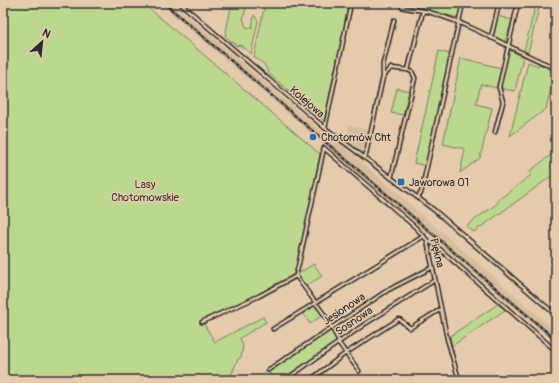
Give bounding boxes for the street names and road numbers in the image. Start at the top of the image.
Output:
street label: Kolejowa [287,83,327,121]
street label: Piękna [427,237,447,269]
street label: Jesionowa [320,290,368,328]
street label: Sosnowa [333,304,375,338]

